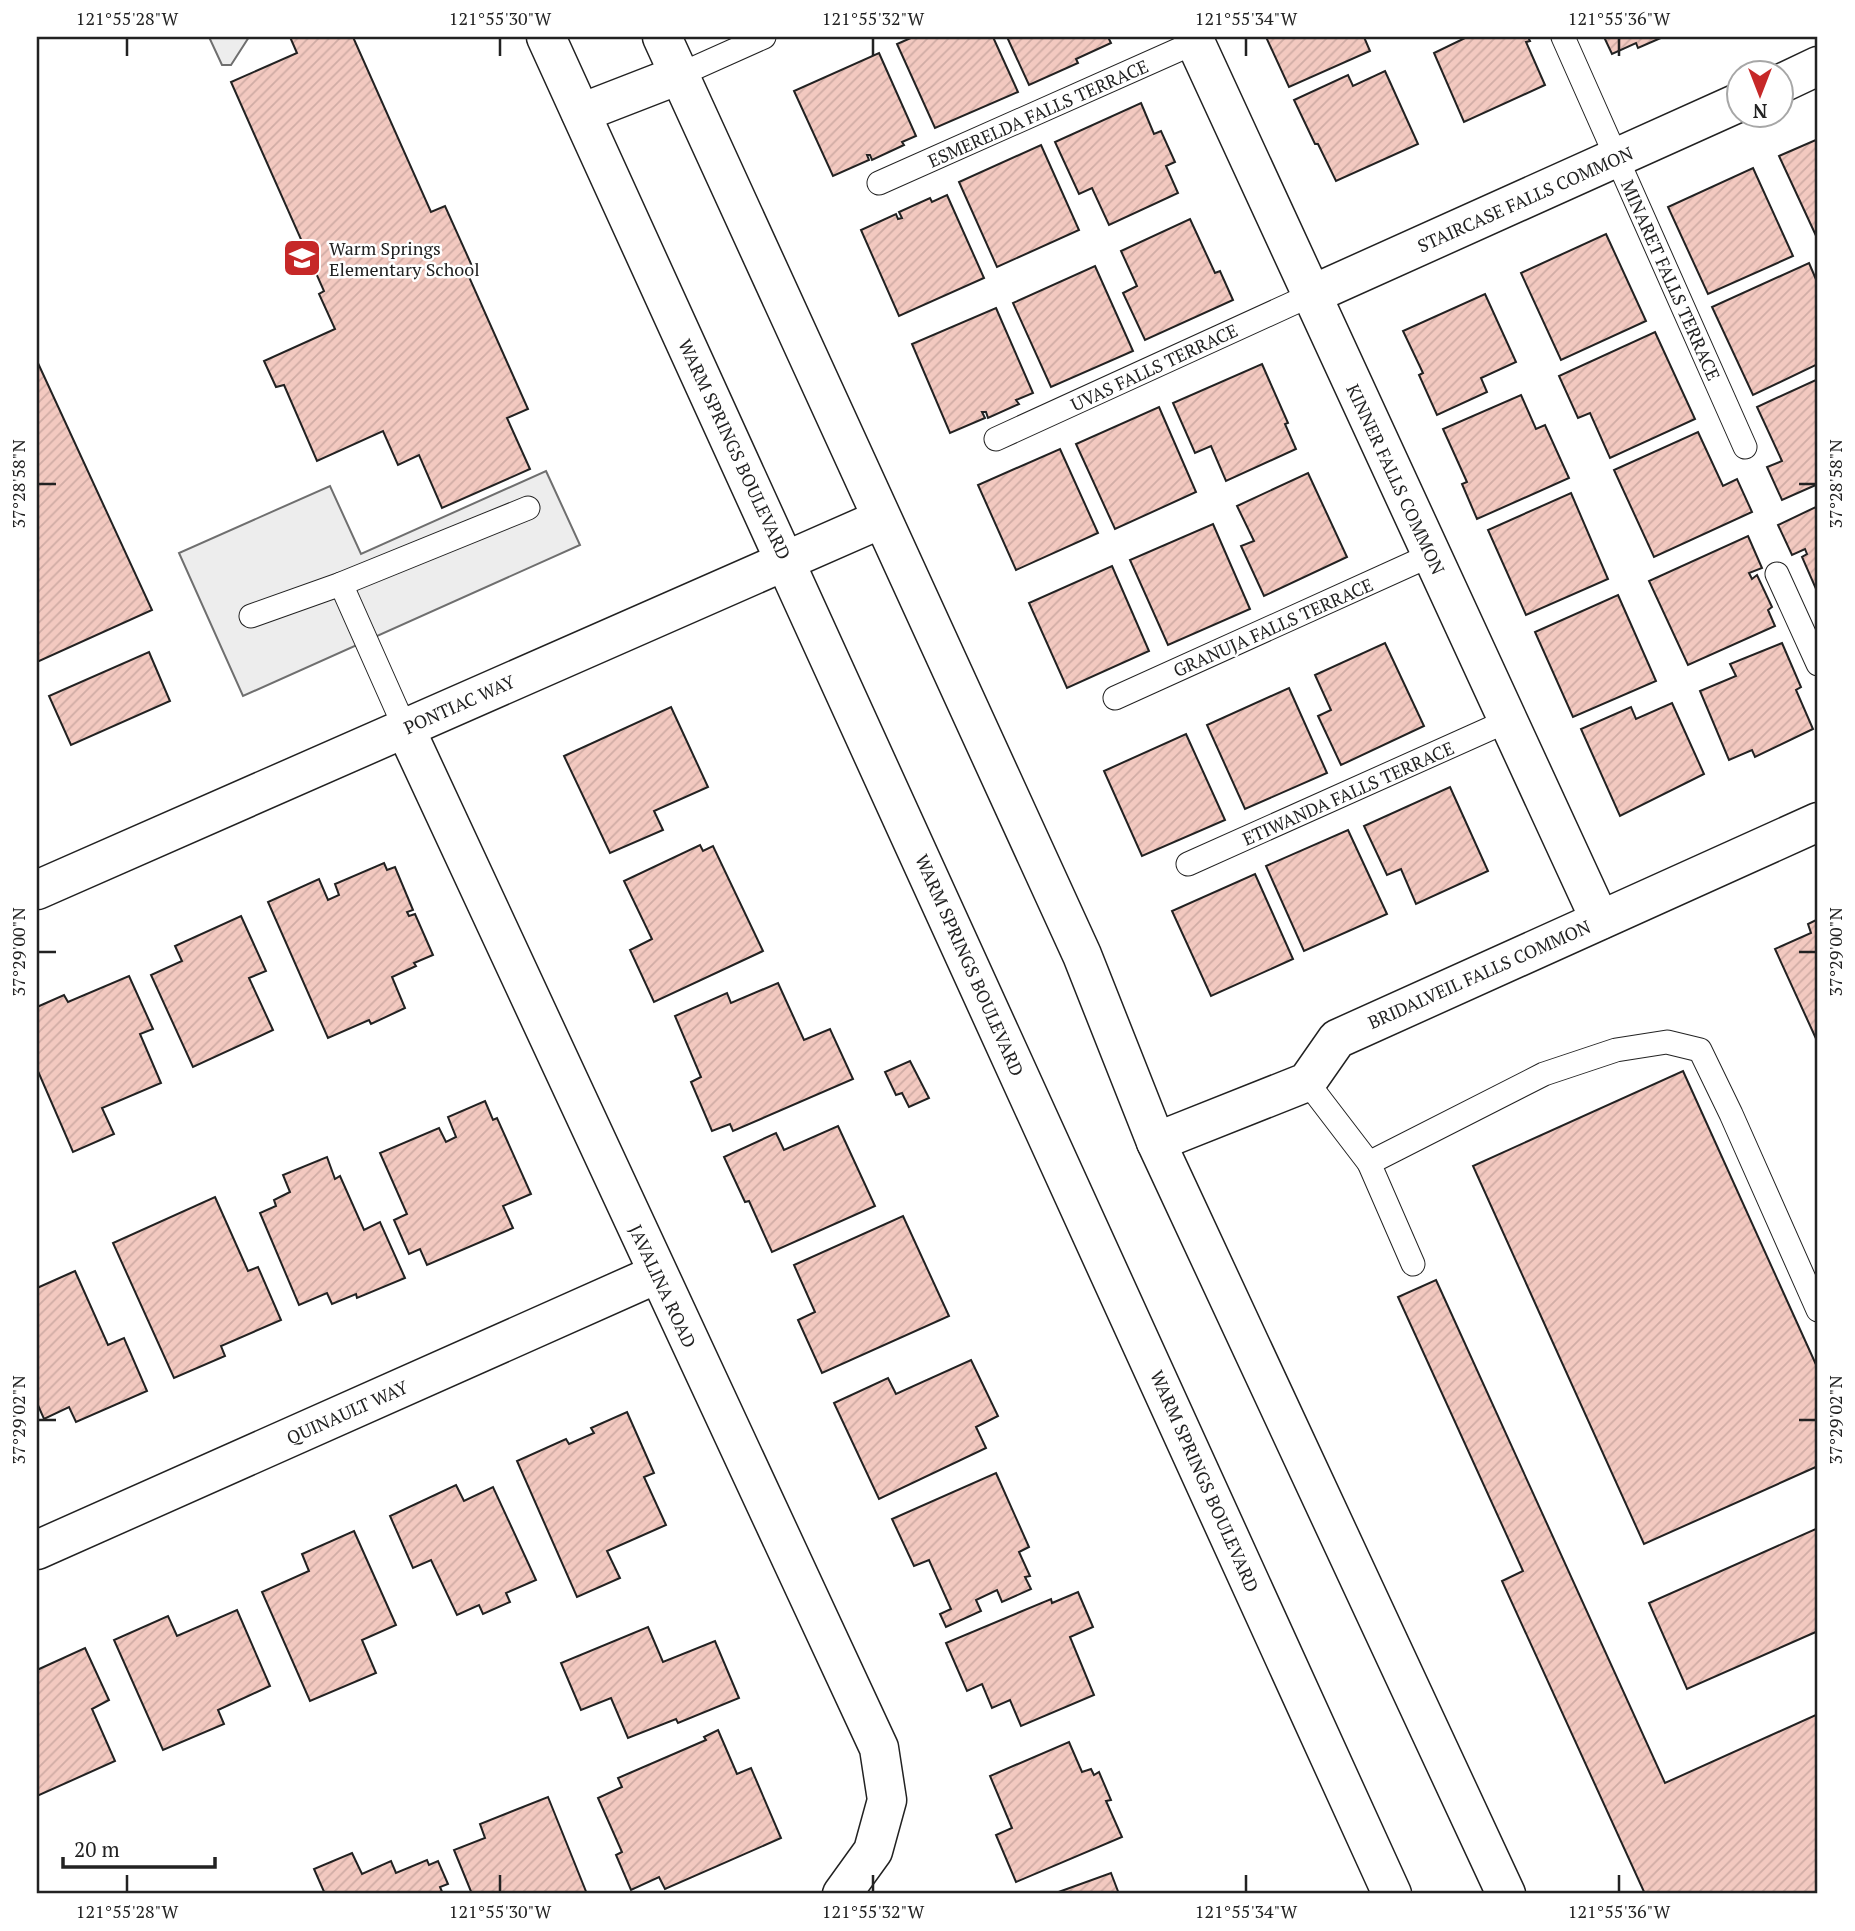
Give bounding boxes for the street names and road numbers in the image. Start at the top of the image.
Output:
street label: ESMERELDA FALLS TERRACE [924,54,1152,172]
street label: STAIRCASE FALLS COMMON [1413,141,1637,257]
street label: MINARET FALLS TERRACE [1616,176,1726,384]
street label: UVAS FALLS TERRACE [1067,318,1241,416]
street label: WARM SPRINGS BOULEVARD [673,335,797,563]
street label: KINNER FALLS COMMON [1341,380,1451,578]
street label: GRANUJA FALLS TERRACE [1169,572,1377,682]
street label: PONTIAC WAY [400,669,519,739]
street label: ETIWANDA FALLS TERRACE [1238,735,1458,851]
street label: WARM SPRINGS BOULEVARD [910,850,1030,1080]
street label: BRIDALVEIL FALLS COMMON [1364,914,1594,1034]
street label: JAVALINA ROAD [624,1221,702,1351]
street label: WARM SPRINGS BOULEVARD [1145,1366,1265,1596]
street label: QUINAULT WAY [283,1374,412,1449]

